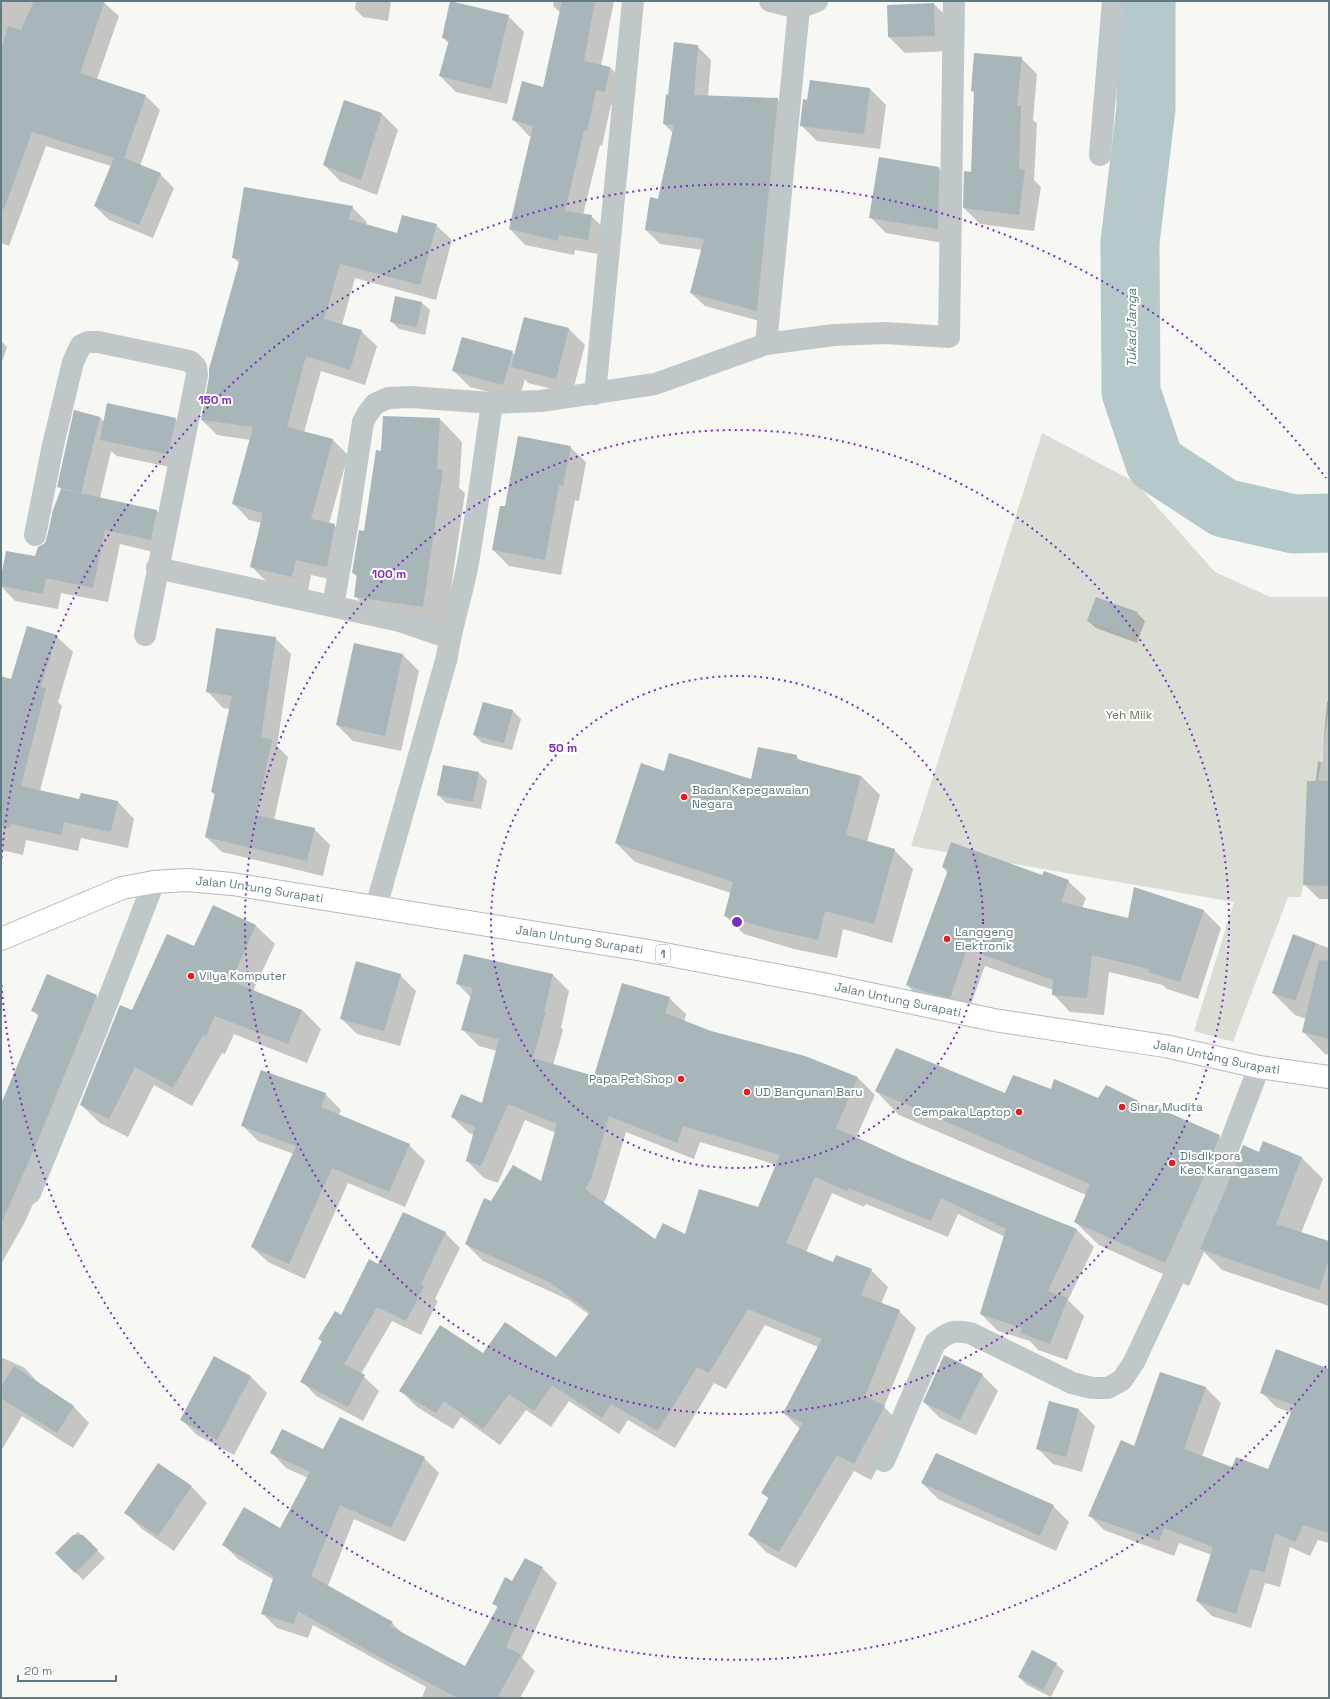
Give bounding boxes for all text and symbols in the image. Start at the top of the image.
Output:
water label: Tukad Janga [1123,288,1140,368]
text: 150 m [198,392,232,408]
text: 100 m [372,566,406,582]
park label: Yeh Miik [1106,707,1153,723]
text: 50 m [549,740,577,756]
place label: Badan Kepegawaian Negara [692,782,809,812]
marker: Badan Kepegawaian Negara [679,792,689,802]
street label: Jalan Untung Surapati [195,873,325,907]
centre of rings [730,915,744,929]
street label: Jalan Untung Surapati [514,922,644,958]
place label: Langgeng Elektronik [955,924,1013,954]
marker: Langgeng Elektronik [942,934,952,944]
road number: 1 [656,945,670,963]
place label: Vilya Komputer [199,968,287,984]
marker: Vilya Komputer [186,971,196,981]
street label: Jalan Untung Surapati [833,979,963,1021]
street label: Jalan Untung Surapati [1152,1036,1281,1078]
place label: Papa Pet Shop [589,1071,673,1087]
marker: Papa Pet Shop [676,1074,686,1084]
place label: UD Bangunan Baru [755,1084,863,1100]
marker: UD Bangunan Baru [742,1087,752,1097]
place label: Sinar Mudita [1130,1099,1203,1115]
marker: Sinar Mudita [1117,1102,1127,1112]
place label: Cempaka Laptop [914,1104,1011,1120]
marker: Cempaka Laptop [1014,1107,1024,1117]
place label: Disdikpora Kec. Karangasem [1180,1148,1278,1178]
marker: Disdikpora Kec. Karangasem [1167,1158,1177,1168]
scale bar [18,1657,116,1683]
text: 20 m [24,1663,52,1679]

